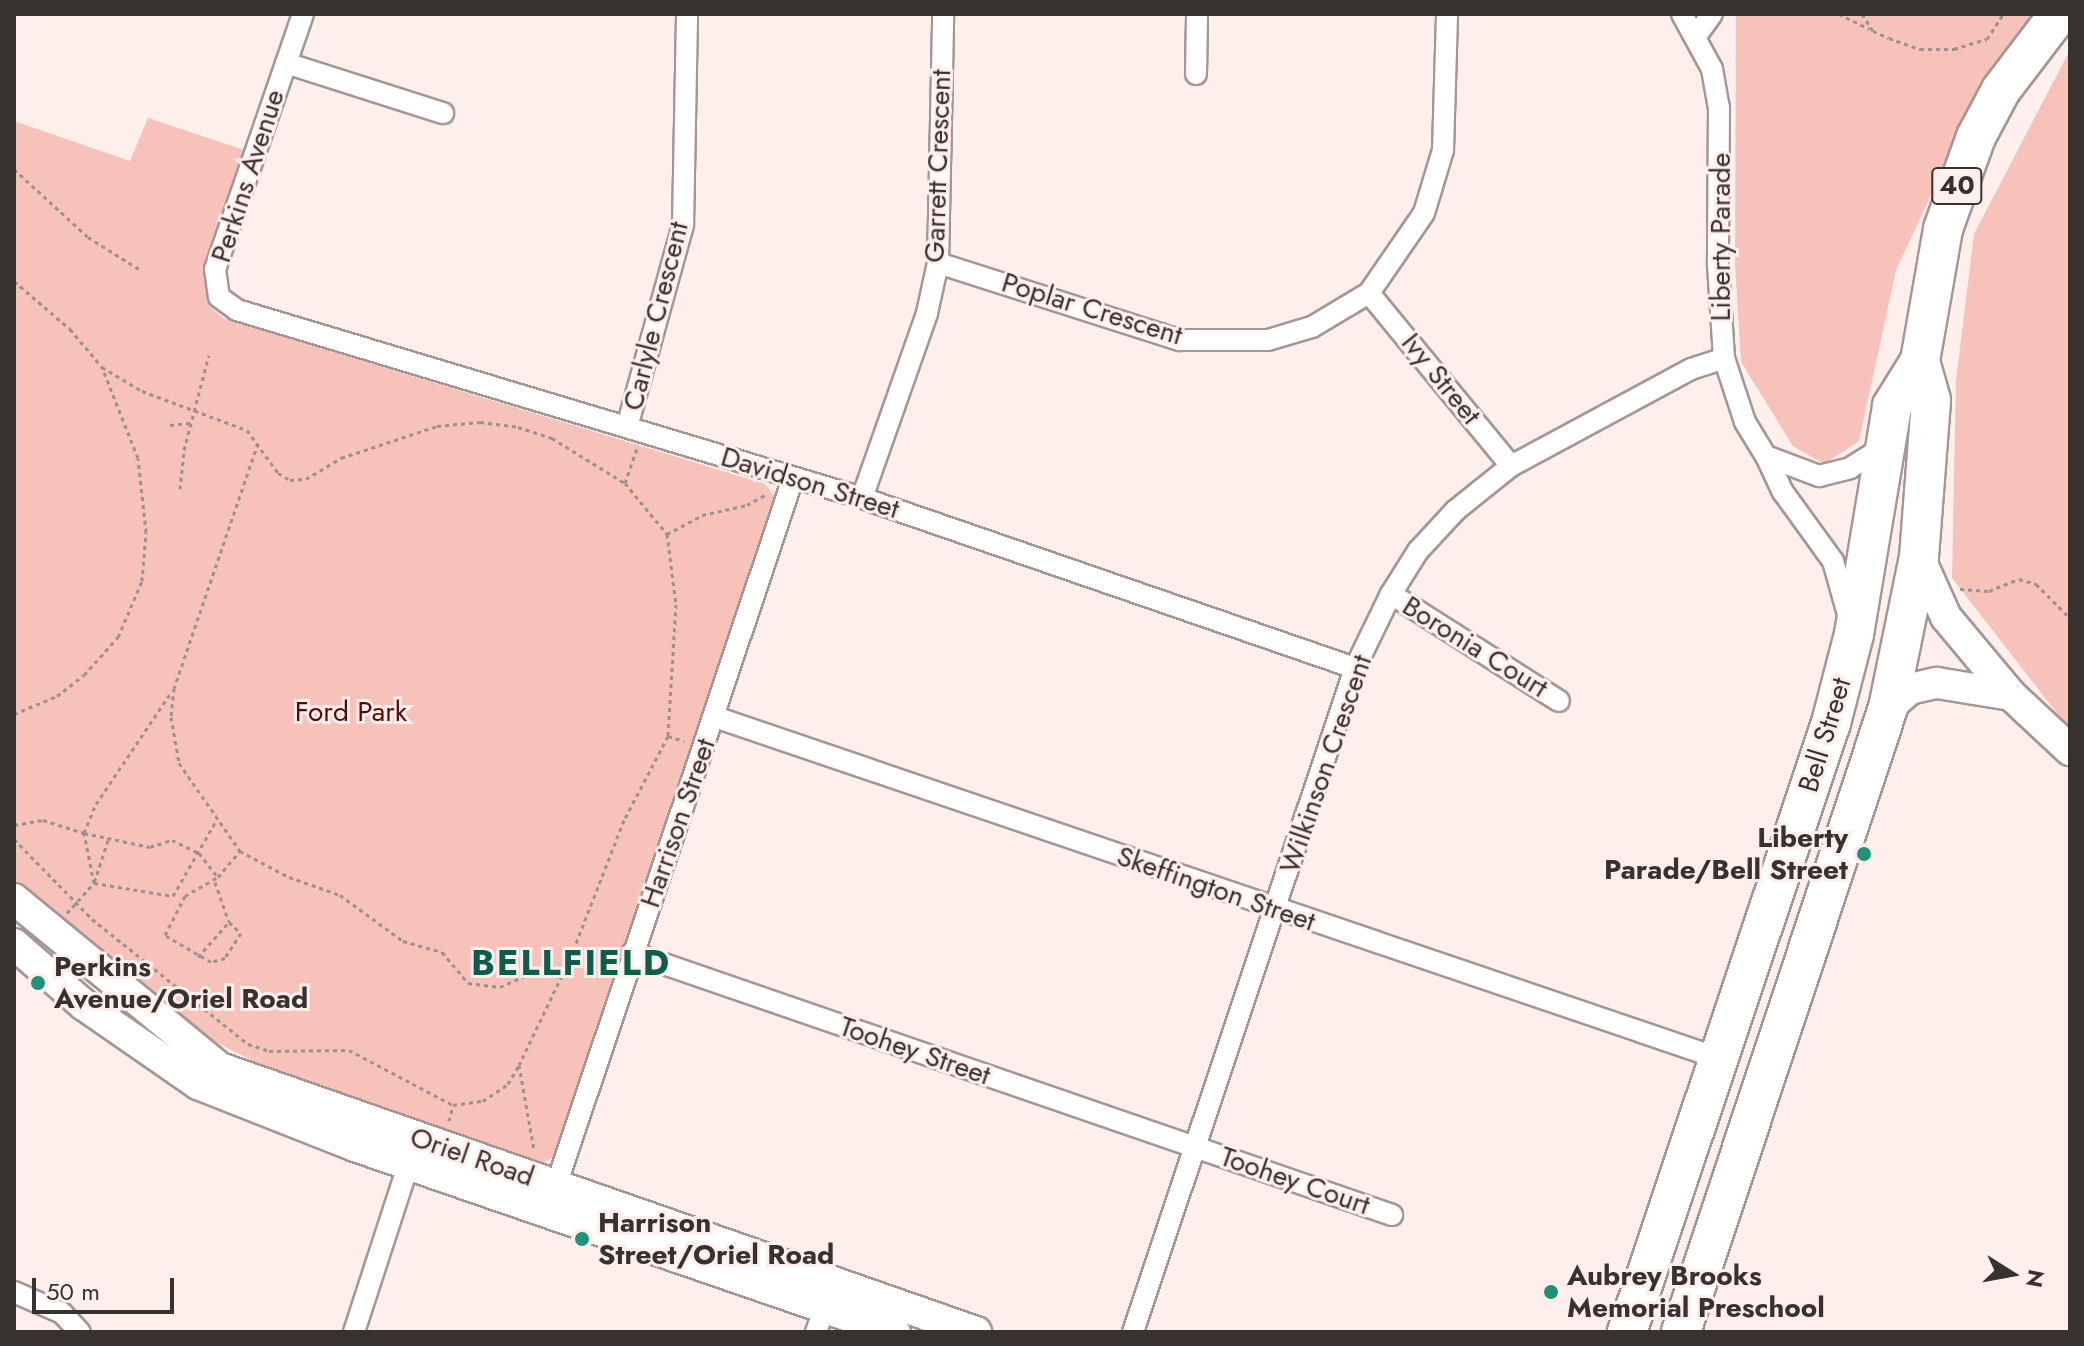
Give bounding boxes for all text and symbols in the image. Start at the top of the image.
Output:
street label: Garrett Crescent [918,69,958,263]
street label: Perkins Avenue [204,85,292,267]
street label: Liberty Parade [1704,153,1738,321]
road number: 40 [1931,164,1983,208]
street label: Carlyle Crescent [616,218,696,414]
street label: Poplar Crescent [998,266,1186,352]
street label: Ivy Street [1394,327,1488,431]
street label: Davidson Street [717,440,903,526]
street label: Boronia Court [1396,589,1554,705]
street label: Wilkinson Crescent [1273,650,1379,878]
street label: Bell Street [1792,674,1858,796]
park label: Ford Park [295,695,407,729]
street label: Harrison Street [633,734,723,912]
place label: Liberty Parade/Bell Street [1604,821,1848,887]
street label: Skeffington Street [1112,839,1320,939]
marker: Liberty Parade/Bell Street [1855,845,1873,863]
district label: BELLFIELD [471,941,671,985]
place label: Perkins Avenue/Oriel Road [54,950,308,1016]
marker: Perkins Avenue/Oriel Road [29,974,47,992]
street label: Toohey Street [835,1010,995,1092]
street label: Oriel Road [406,1120,538,1194]
street label: Toohey Court [1216,1140,1374,1222]
place label: Harrison Street/Oriel Road [598,1206,834,1272]
marker: Harrison Street/Oriel Road [573,1230,591,1248]
north arrow [1972,1234,2052,1314]
place label: Aubrey Brooks Memorial Preschool [1567,1259,1825,1325]
scale bar [36,1262,178,1312]
text: N [2018,1267,2053,1290]
text: 50 m [46,1274,100,1309]
marker: Aubrey Brooks Memorial Preschool [1542,1283,1560,1301]

